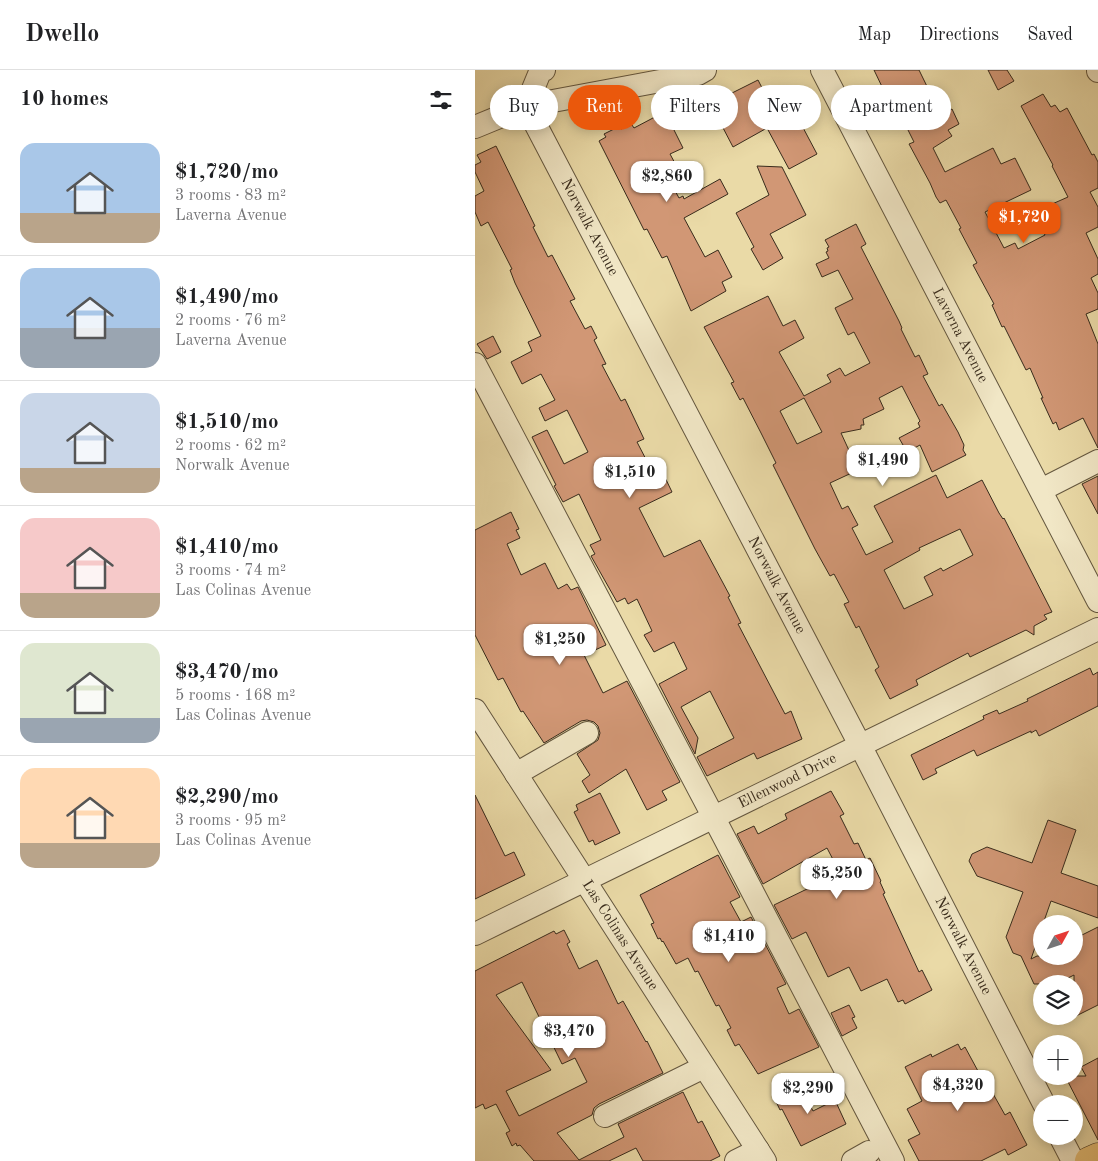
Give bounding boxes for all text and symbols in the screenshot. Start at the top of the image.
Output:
text: Dwello [25,23,99,47]
text: Map [858,26,891,44]
text: Directions [919,26,999,44]
text: Saved [1027,26,1073,44]
chip: Buy [490,85,558,130]
chip: Rent [568,85,641,130]
chip: Filters [651,85,738,130]
chip: New [748,85,821,130]
chip: Apartment [831,85,951,130]
icon: filters [427,86,455,114]
text: 10 homes [20,89,108,110]
pin: $2,860 [626,160,708,203]
text: $1,720/mo [175,162,279,183]
icon: home [60,163,120,223]
text: $2,860 [642,169,692,185]
street label: Norwalk Avenue [558,176,621,278]
text: 3 rooms · 83 m² [175,188,286,204]
pin: $1,720 [983,202,1065,244]
text: Laverna Avenue [175,208,287,224]
text: $1,720 [999,210,1049,226]
street label: Laverna Avenue [929,285,991,385]
text: $1,490/mo [175,287,279,308]
icon: home [60,288,120,348]
text: 2 rooms · 76 m² [175,313,286,329]
text: Laverna Avenue [175,333,287,349]
text: $1,510/mo [175,412,279,433]
icon: home [60,413,120,473]
text: 2 rooms · 62 m² [175,438,286,454]
pin: $1,490 [842,444,924,487]
text: $1,490 [858,453,908,469]
pin: $1,510 [589,456,671,499]
text: Norwalk Avenue [175,458,290,474]
text: $1,510 [605,465,655,481]
street label: Norwalk Avenue [745,534,808,636]
text: $1,410/mo [175,537,279,558]
icon: home [60,538,120,598]
text: 3 rooms · 74 m² [175,563,286,579]
text: Las Colinas Avenue [175,583,311,599]
pin: $1,250 [519,624,601,666]
text: $1,250 [535,632,585,648]
text: $3,470/mo [175,662,279,683]
icon: home [60,663,120,723]
text: 5 rooms · 168 m² [175,688,295,704]
text: Las Colinas Avenue [175,708,311,724]
street label: Ellenwood Drive [736,751,839,811]
text: $2,290/mo [175,787,279,808]
icon: home [60,788,120,848]
text: 3 rooms · 95 m² [175,813,286,829]
text: Las Colinas Avenue [175,833,311,849]
pin: $5,250 [796,858,878,900]
text: $5,250 [812,866,862,882]
street label: Las Colinas Avenue [579,878,661,993]
street label: Norwalk Avenue [932,895,994,997]
north arrow [1033,915,1083,965]
map controls [1033,915,1083,1145]
pin: $1,410 [688,920,770,963]
text: $1,410 [704,929,754,945]
button: layers [1033,975,1083,1025]
pin: $3,470 [528,1016,610,1058]
text: $3,470 [544,1024,594,1040]
button: + [1033,1035,1083,1085]
pin: $4,320 [917,1070,999,1112]
pin: $2,290 [767,1072,849,1115]
text: $4,320 [933,1078,983,1094]
text: $2,290 [783,1081,833,1097]
button: − [1033,1095,1083,1145]

